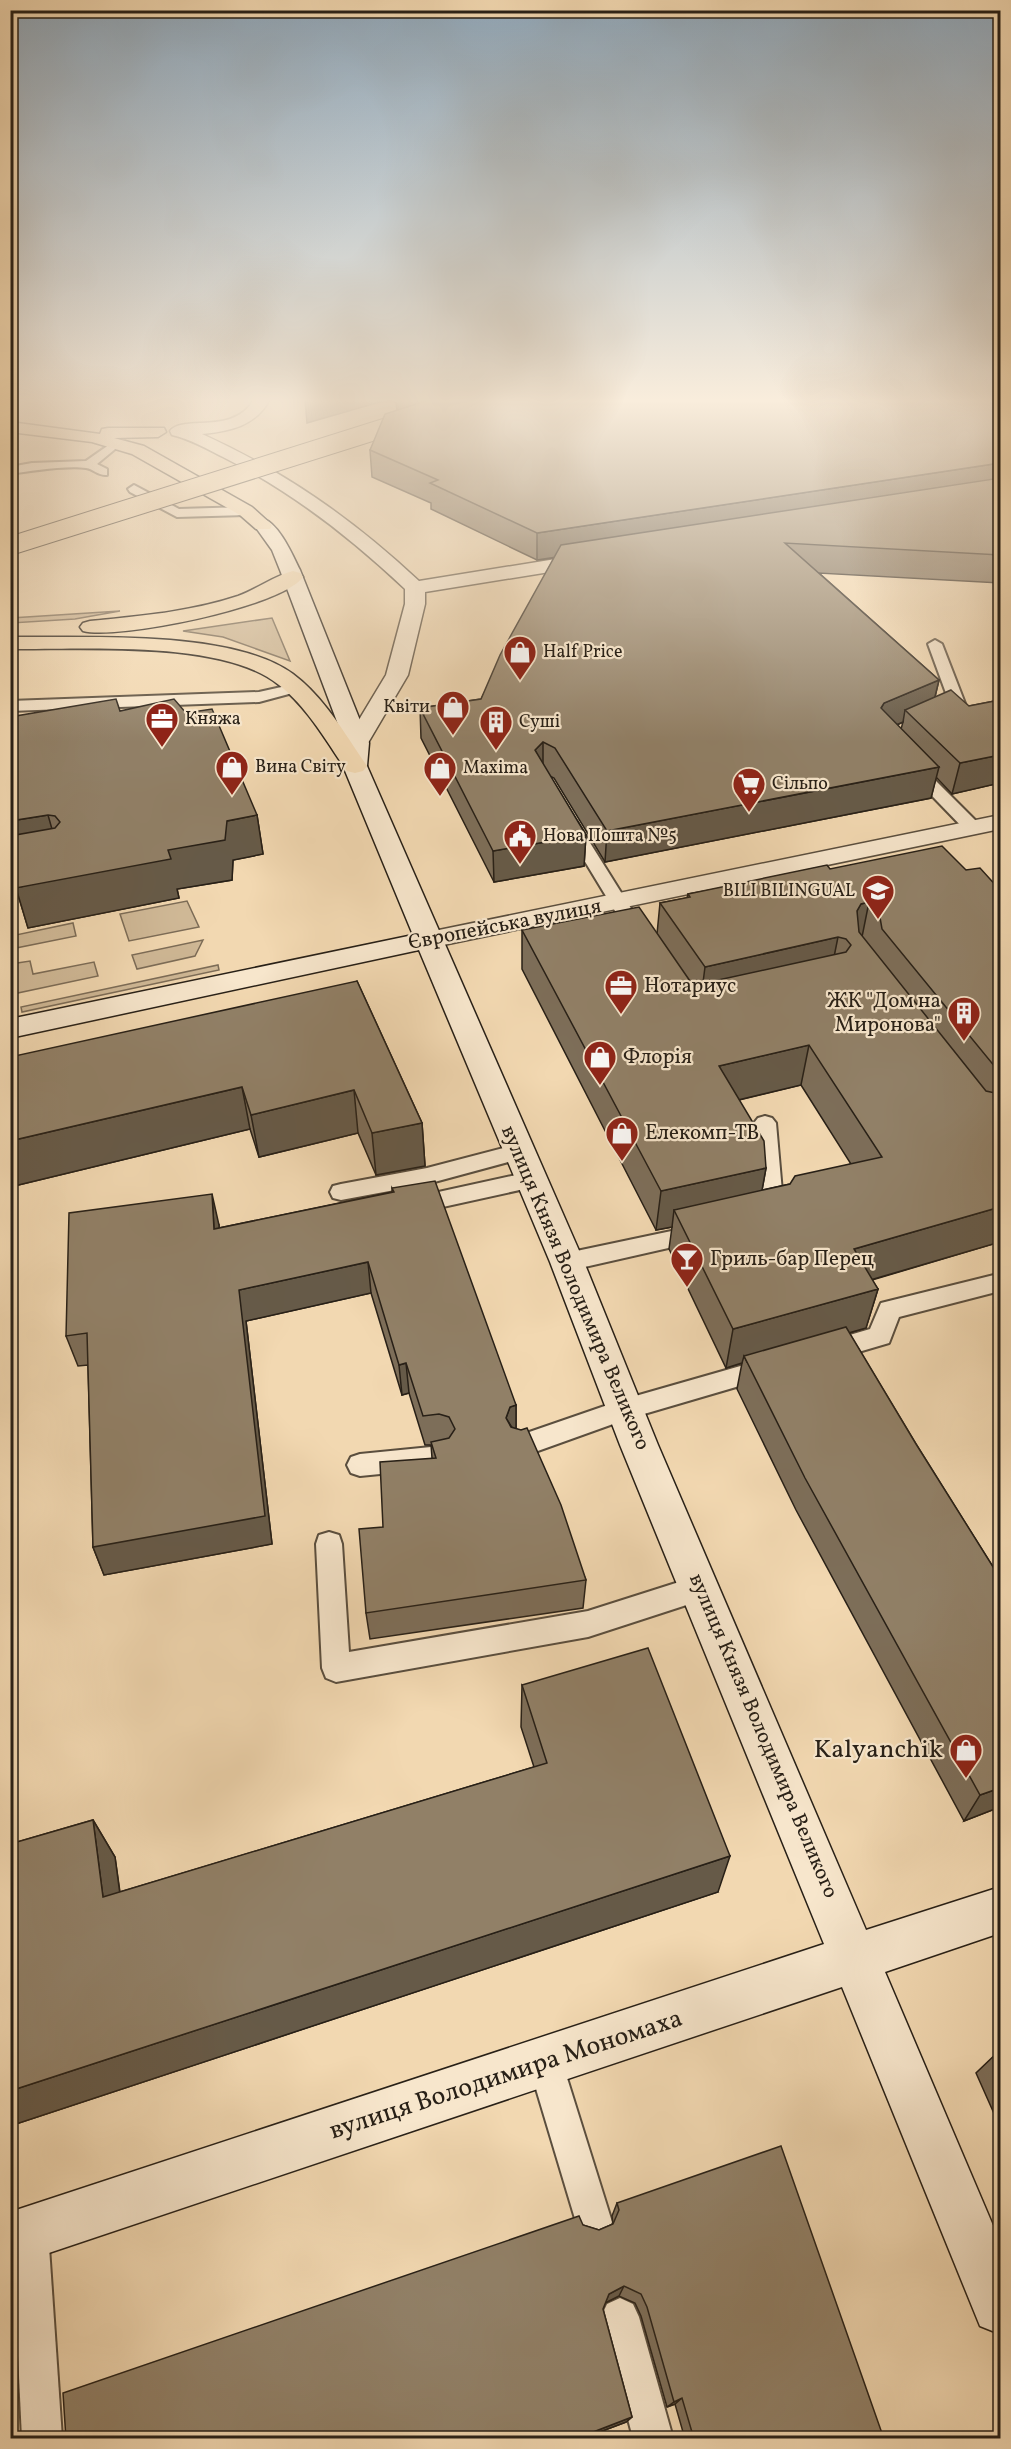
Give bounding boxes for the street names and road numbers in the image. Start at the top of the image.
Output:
street label: Європейська вулиця [406,892,604,958]
street label: вулиця Князя Володимира Великого [493,1121,657,1455]
street label: вулиця Князя Володимира Великого [681,1569,845,1903]
street label: вулиця Володимира Мономаха [325,2001,687,2149]

